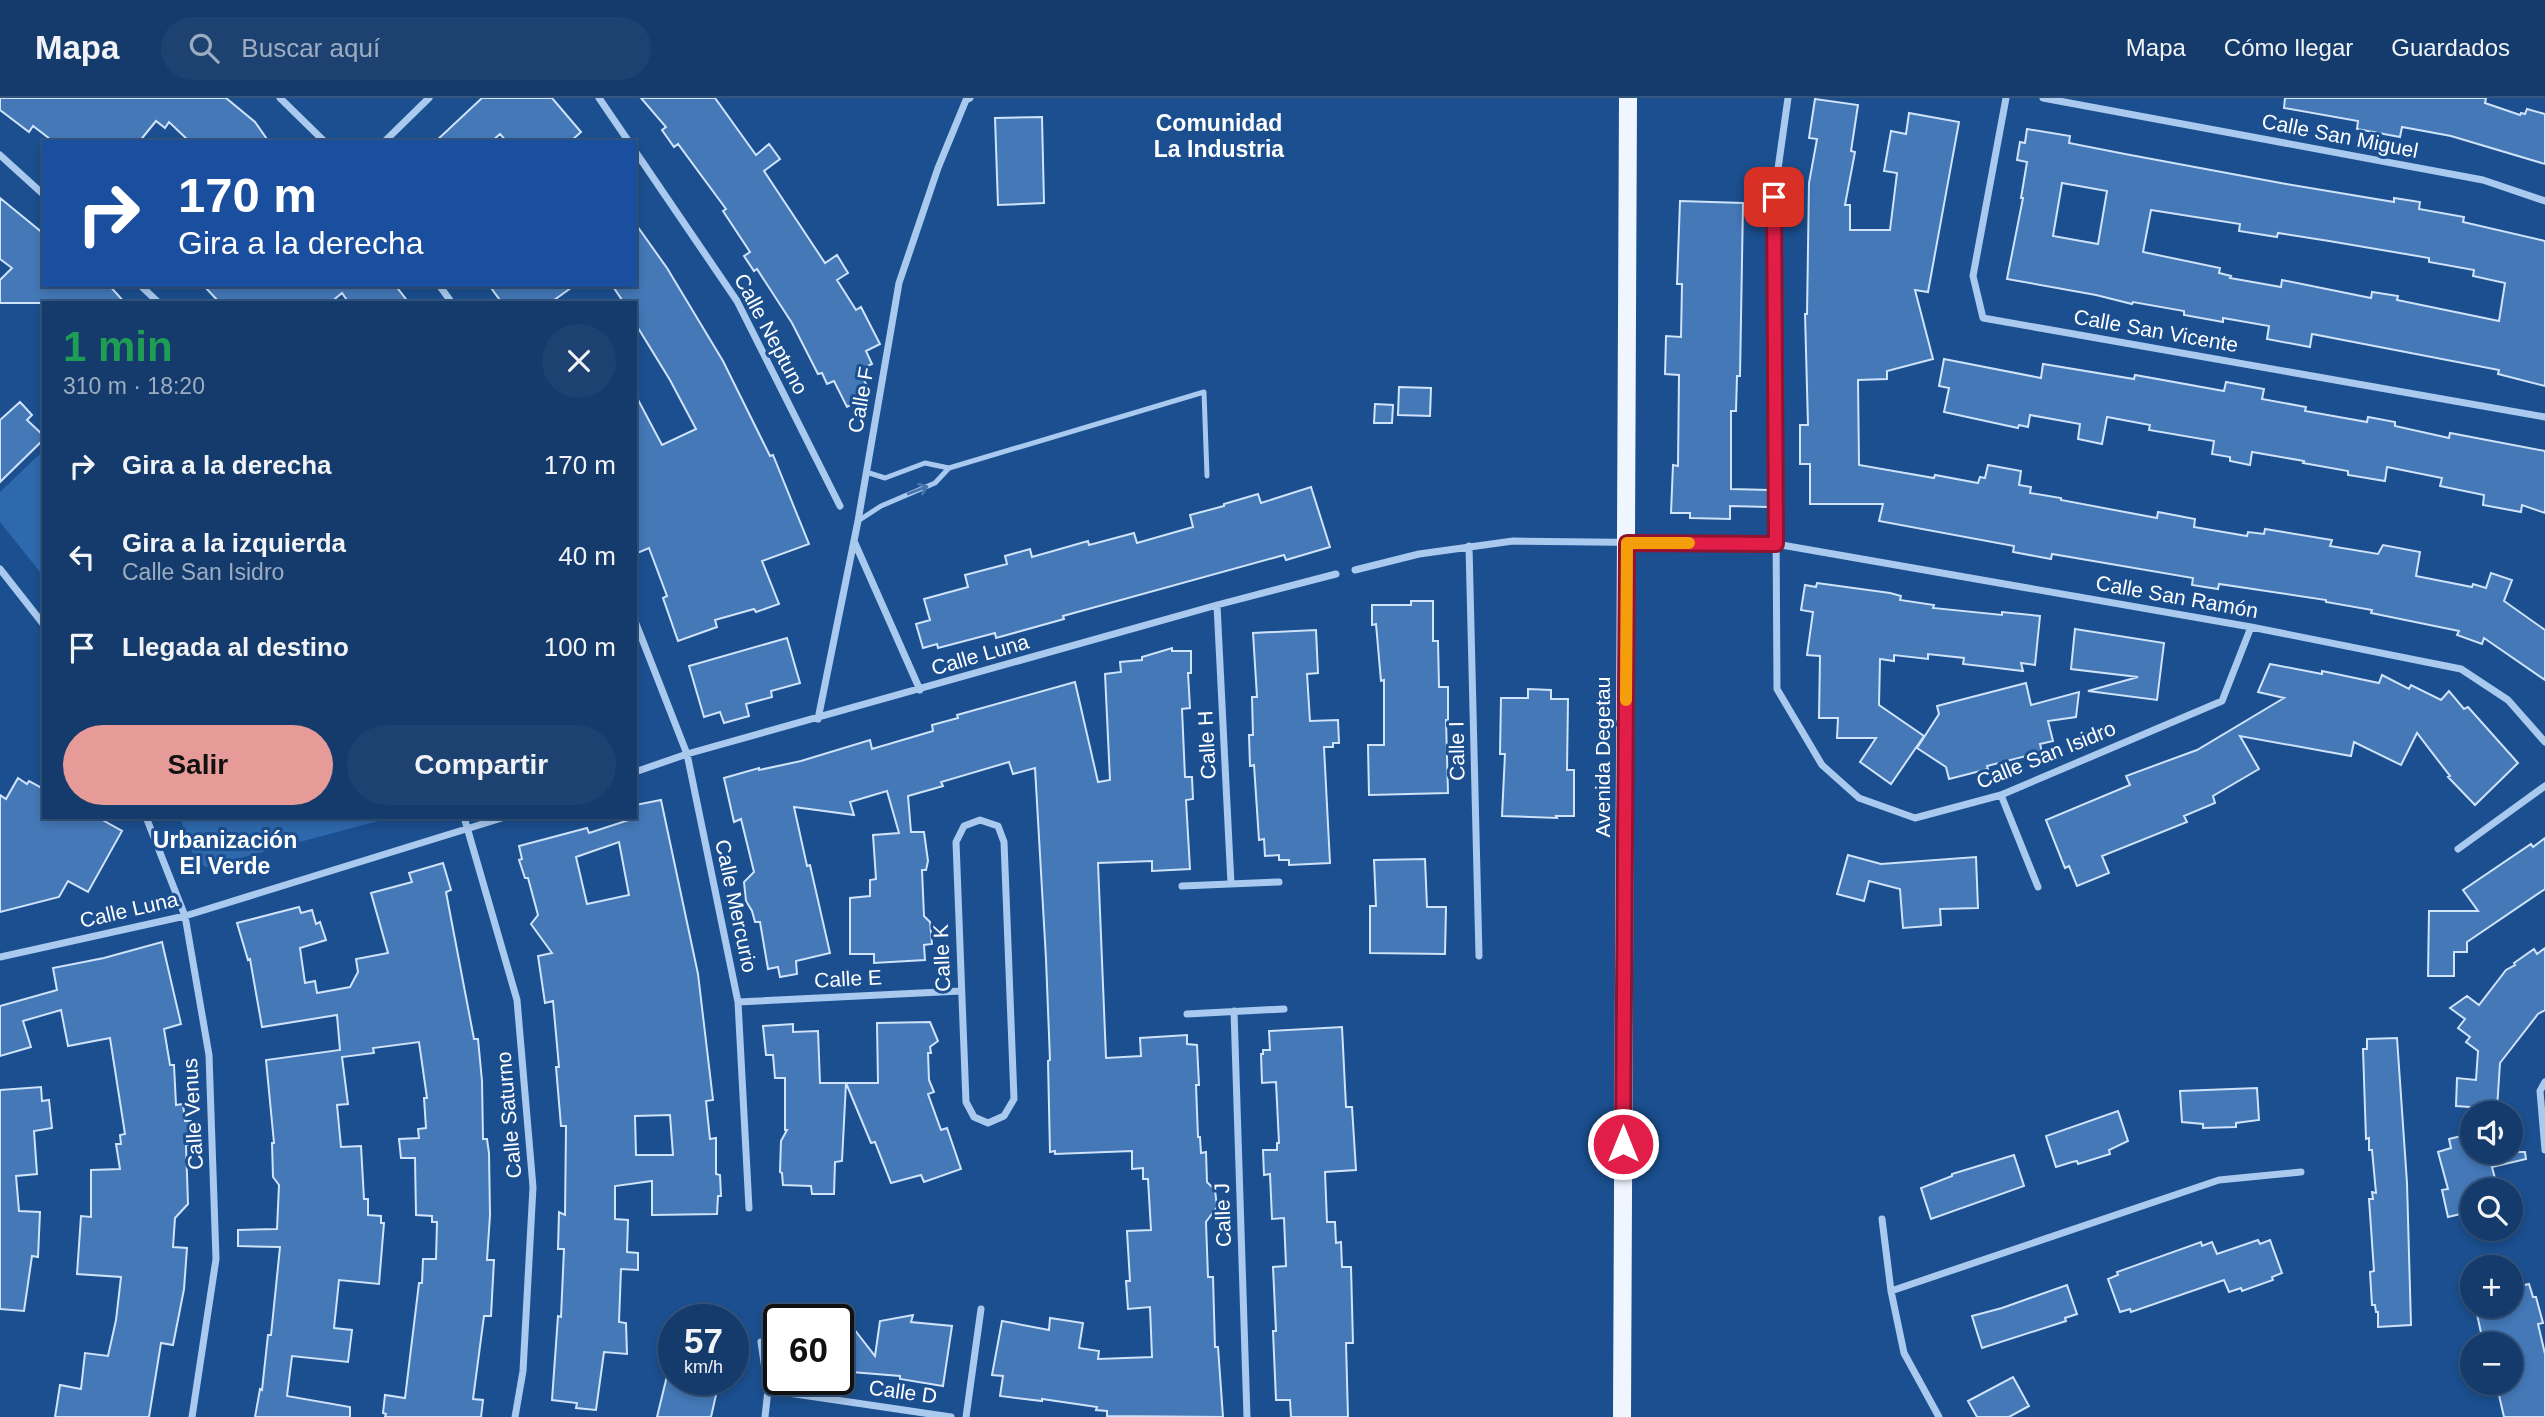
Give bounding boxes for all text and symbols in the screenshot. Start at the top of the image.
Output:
search box [161,17,651,80]
text: Mapa [35,29,119,66]
icon: search [185,29,223,67]
text: Buscar aquí [241,33,380,63]
text: Mapa [2126,34,2186,61]
text: Cómo llegar [2224,34,2353,61]
text: Guardados [2391,34,2510,61]
street label: Calle San Miguel [2260,109,2420,162]
district label: Comunidad La Industria [1154,110,1284,162]
pin [1744,167,1804,227]
icon: right [63,168,154,259]
text: 170 m [178,168,317,222]
icon: arrive [1755,178,1793,216]
text: Gira a la derecha [178,225,423,261]
street label: Calle Neptuno [730,270,813,398]
street label: Calle San Vicente [2072,305,2240,356]
text: 1 min [63,323,173,370]
button: close [542,324,616,398]
street label: Calle F [843,365,878,435]
text: 310 m · 18:20 [63,373,205,399]
icon: right [63,447,101,485]
text: Gira a la derecha [122,450,332,480]
text: 170 m [544,450,616,480]
one-way arrow [907,482,929,495]
text: Gira a la izquierda [122,528,346,558]
icon: left [63,538,101,576]
text: 40 m [558,541,616,571]
text: Calle San Isidro [122,559,284,585]
street label: Calle San Ramón [2094,571,2260,622]
icon: arrive [63,629,101,667]
street label: Calle Luna [928,630,1032,679]
text: Llegada al destino [122,632,349,662]
text: 100 m [544,632,616,662]
street label: Avenida Degetau [1591,677,1614,837]
street label: Calle H [1193,710,1220,780]
street label: Calle San Isidro [1973,716,2119,793]
street label: Calle I [1444,721,1469,781]
button: Salir [63,725,333,805]
button: Compartir [347,725,616,805]
district label: Urbanización El Verde [153,827,297,879]
street label: Calle Mercurio [711,837,762,974]
street label: Calle Luna [77,887,181,932]
street label: Calle K [929,924,954,992]
street label: Calle E [814,965,882,992]
street label: Calle Saturno [492,1051,526,1179]
street label: Calle Venus [178,1057,207,1171]
map controls [2460,1101,2523,1395]
button: sound [2460,1101,2523,1164]
position arrow [1586,1107,1660,1181]
button: search [2460,1178,2523,1241]
street label: Calle J [1210,1183,1235,1248]
button: + [2460,1255,2523,1318]
speed limit sign: 60 [763,1304,854,1395]
text: 57 [684,1321,723,1360]
button: − [2460,1332,2523,1395]
text: km/h [684,1357,723,1377]
street label: Calle D [867,1375,939,1408]

